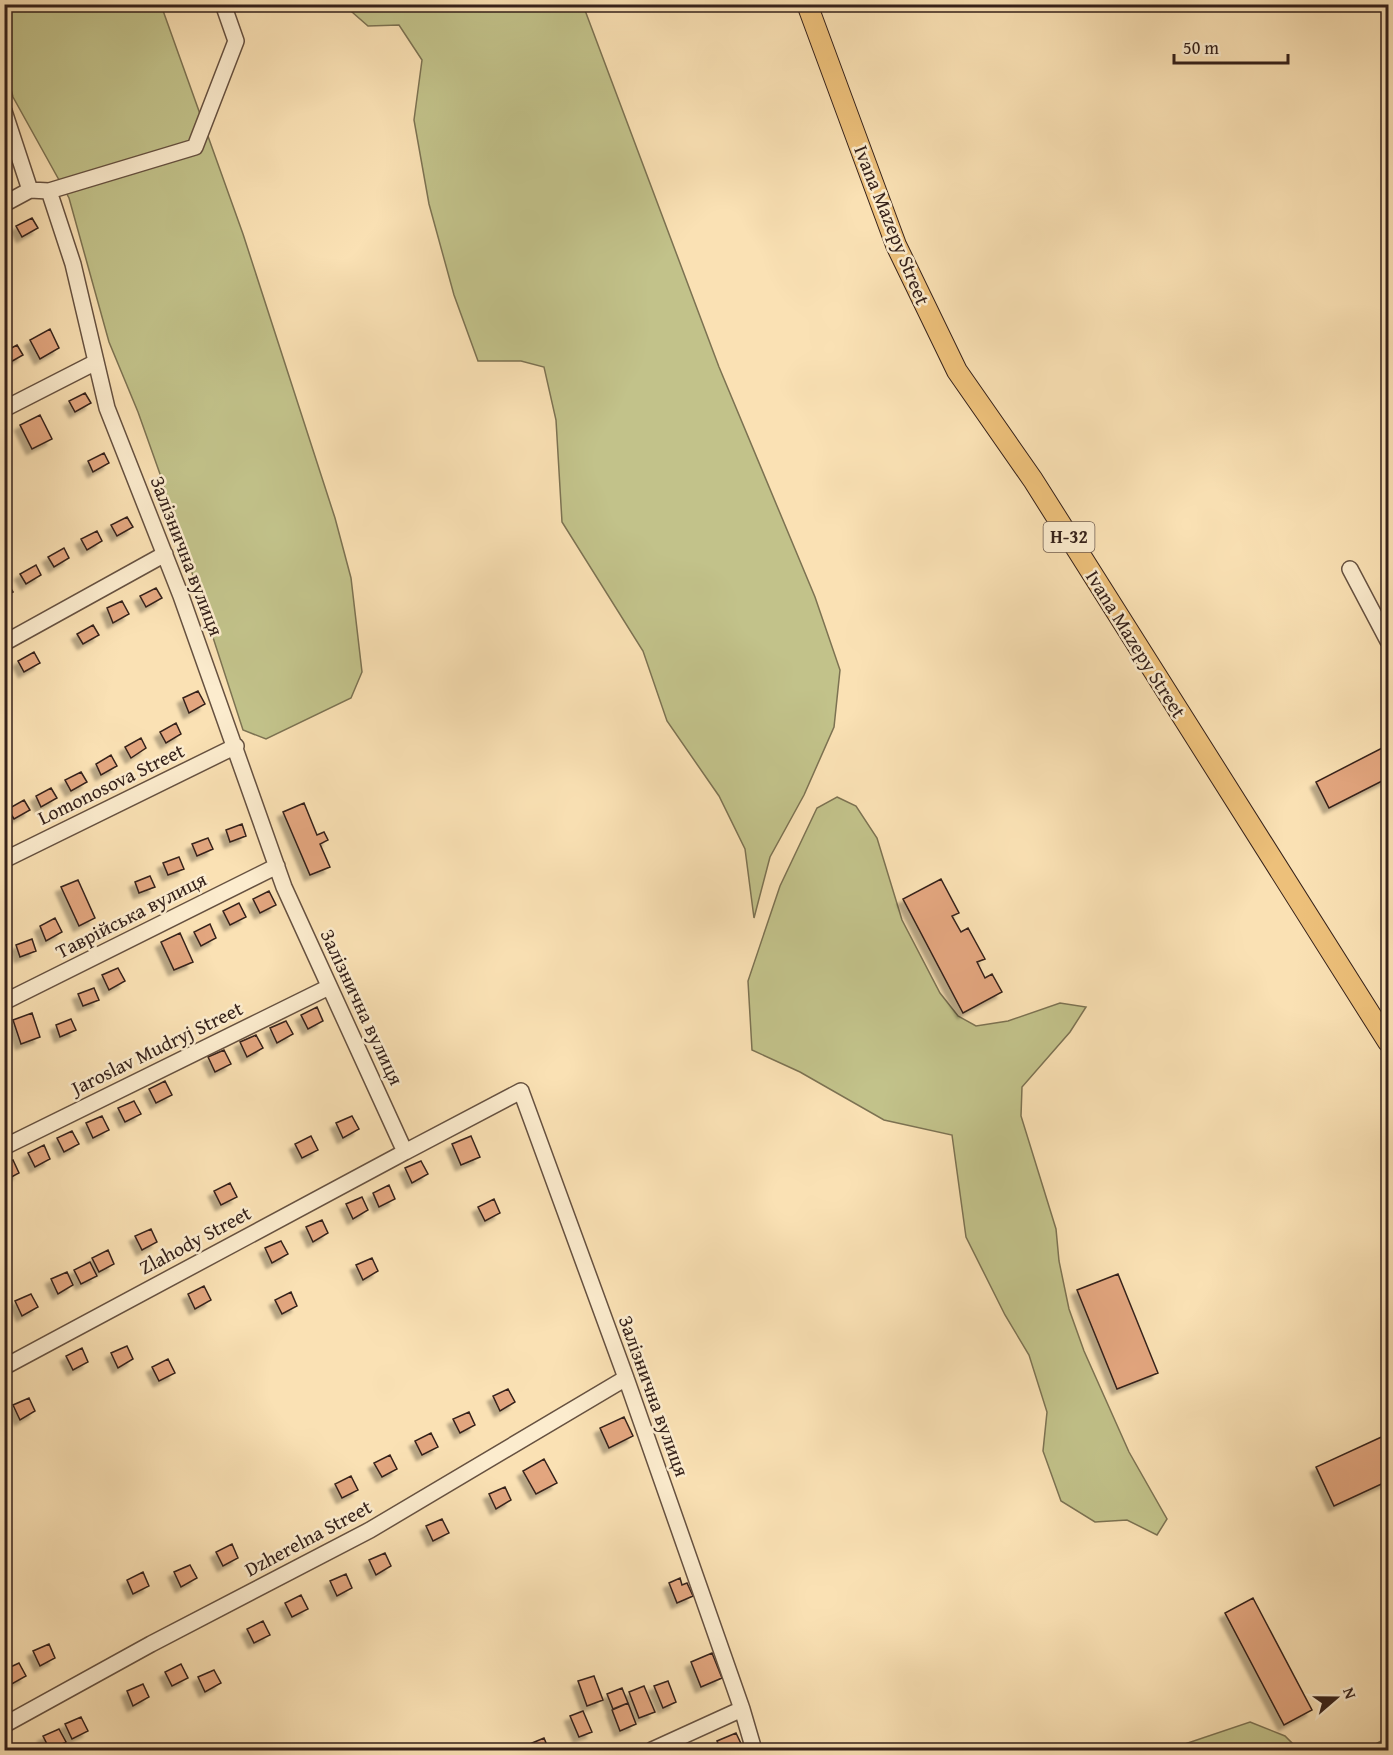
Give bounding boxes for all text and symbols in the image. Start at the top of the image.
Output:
scale bar [1174,27,1288,65]
text: 50 m [1183,34,1219,61]
street label: Ivana Mazepy Street [847,141,938,309]
street label: Залізнична вулиця [144,472,231,640]
road number: Н-32 [1044,522,1094,552]
street label: Ivana Mazepy Street [1079,564,1194,724]
street label: Lomonosova Street [33,736,189,832]
street label: Таврійська вулиця [50,864,211,965]
street label: Залізнична вулиця [314,924,411,1090]
street label: Jaroslav Mudryj Street [63,993,247,1103]
street label: Zlahody Street [134,1198,256,1281]
street label: Залізнична вулиця [612,1311,697,1480]
street label: Dzherelna Street [239,1492,376,1583]
north arrow [1306,1668,1366,1728]
text: N [1337,1684,1363,1702]

